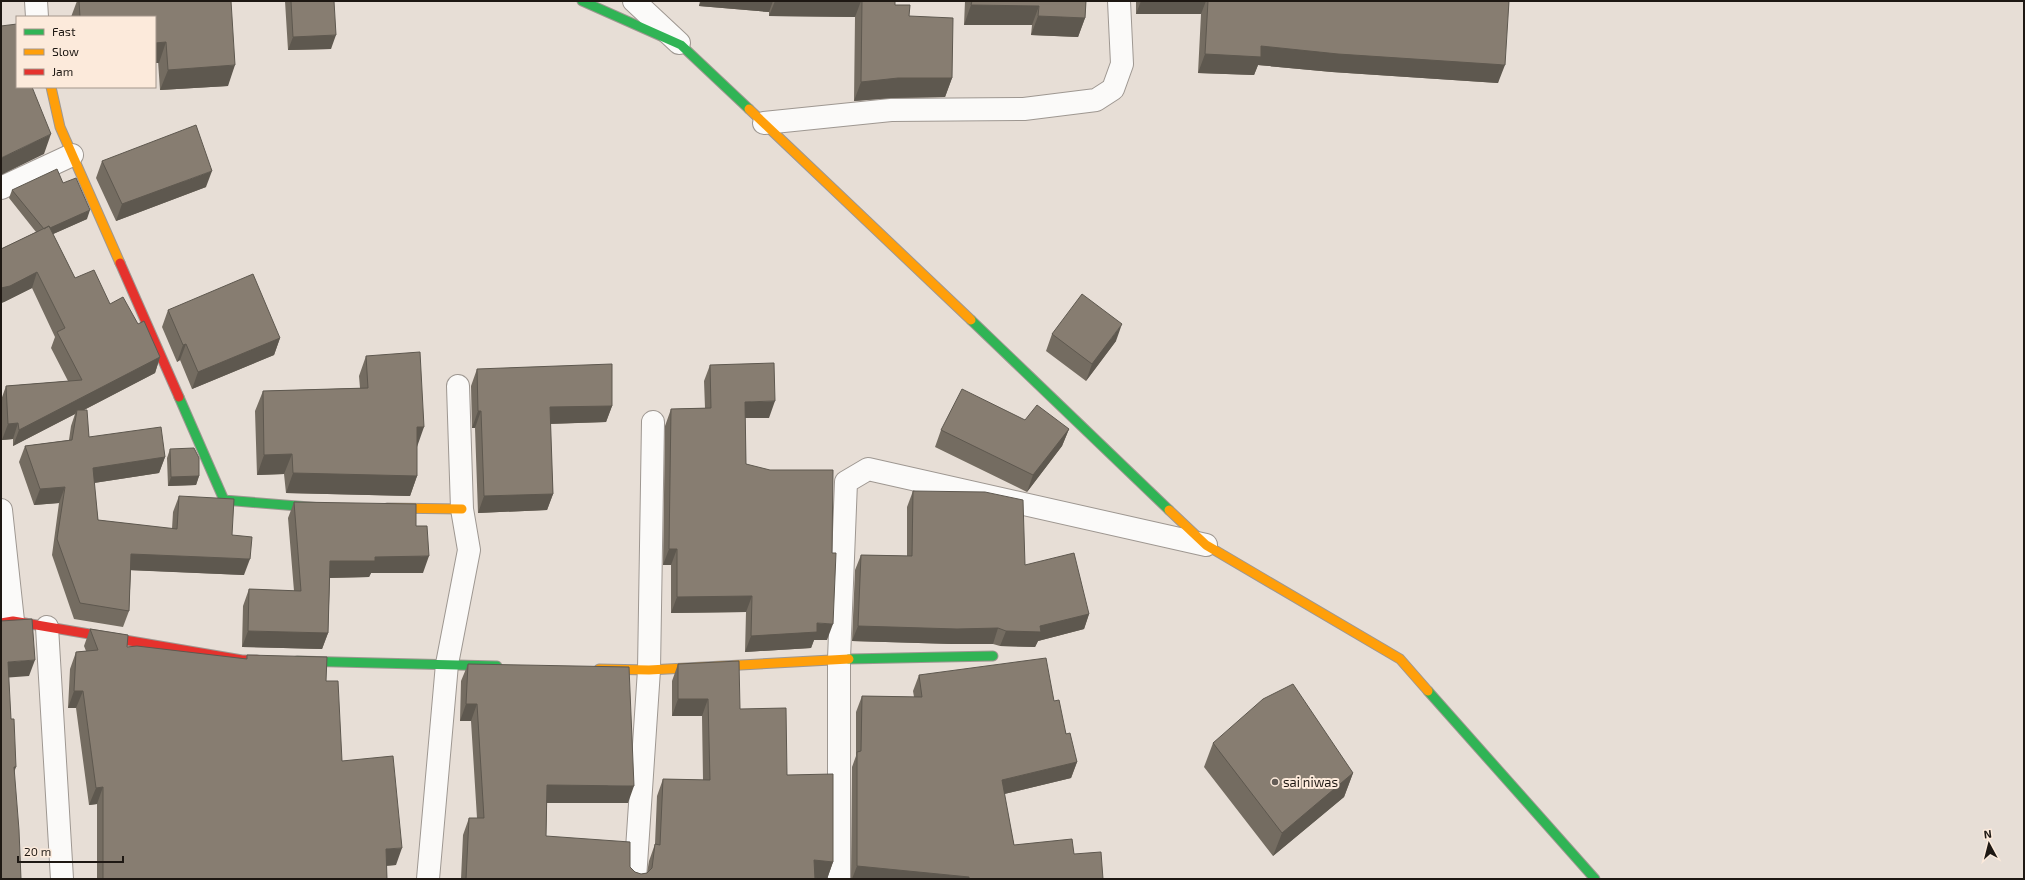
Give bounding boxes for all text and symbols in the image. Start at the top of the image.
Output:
legend [16,16,156,88]
text: Fast [52,24,76,38]
text: Slow [52,44,79,58]
text: Jam [52,64,73,78]
place label: sai niwas [1283,774,1338,790]
marker: sai niwas [1270,777,1280,787]
north arrow [1969,824,2009,864]
text: N [1983,827,1993,841]
scale bar [18,838,123,864]
text: 20 m [24,844,51,858]

